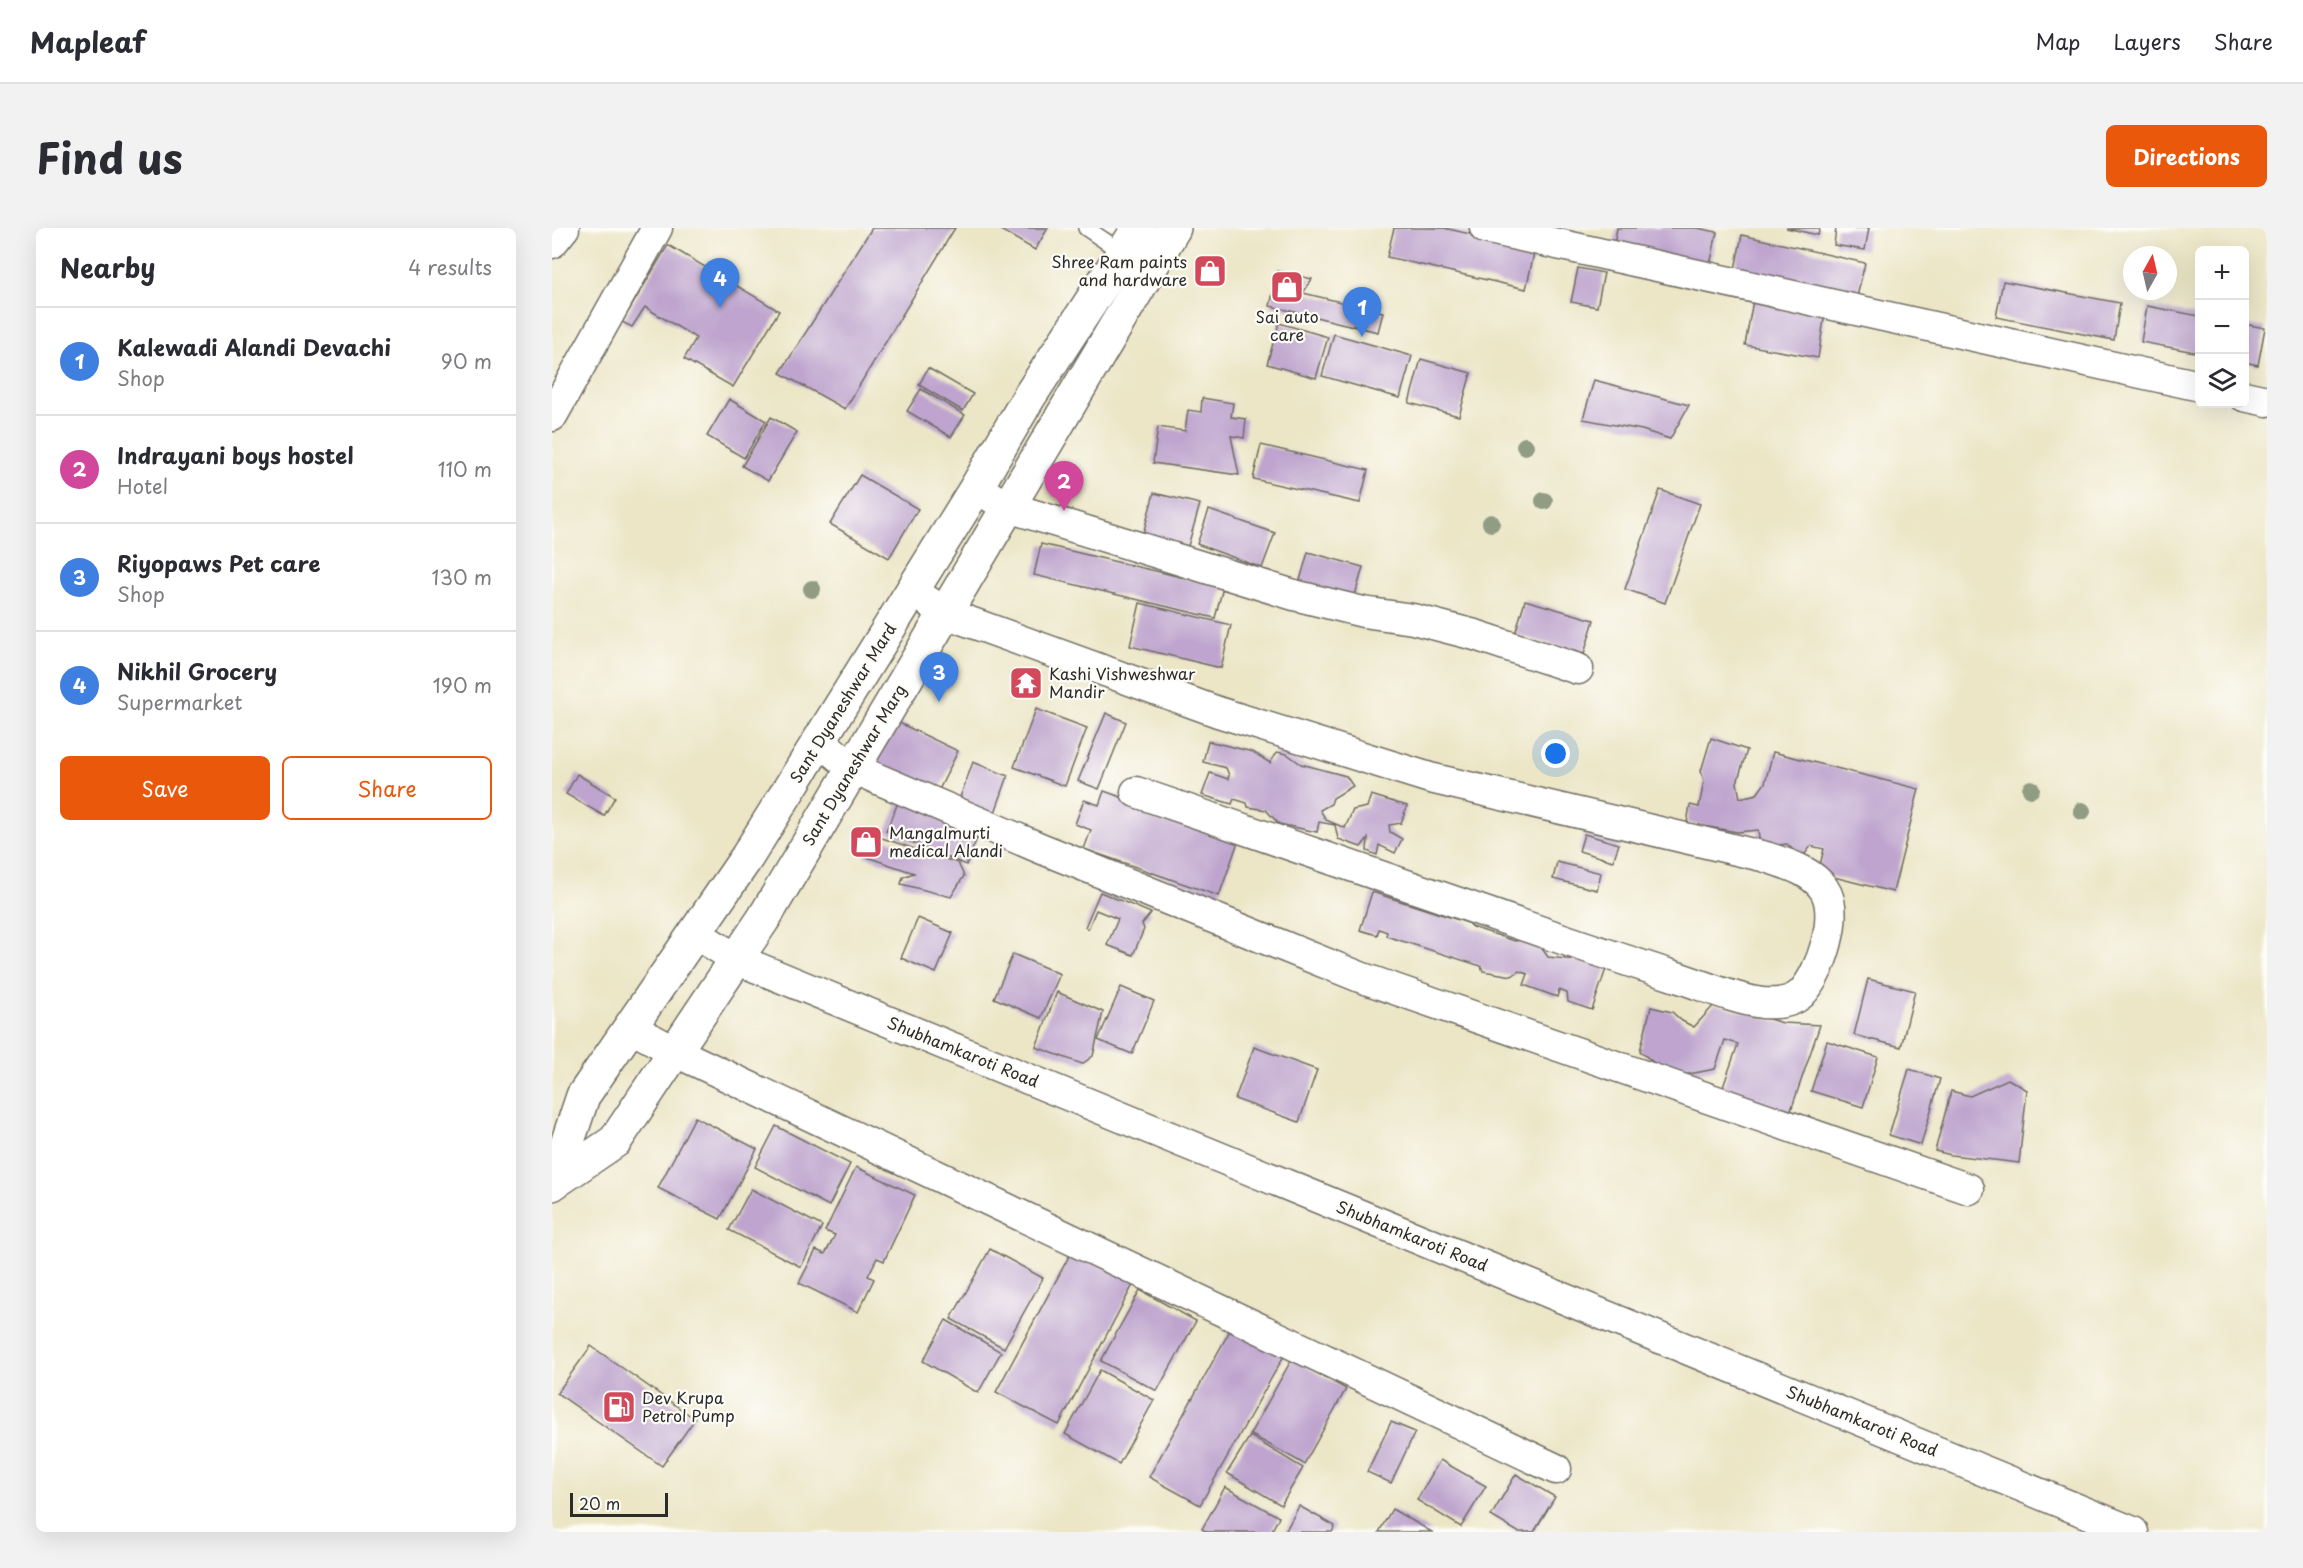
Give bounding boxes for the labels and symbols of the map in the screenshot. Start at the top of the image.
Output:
north arrow [2123,246,2177,300]
place label: Shree Ram paints and hardware [1051,249,1187,291]
shop icon: Shree Ram paints and hardware [1192,253,1228,289]
pin: 4 [700,259,740,308]
shop icon: Sai auto care [1269,269,1305,305]
pin: 1 [1342,288,1382,337]
place label: Sai auto care [1255,304,1319,346]
pin: 2 [1044,462,1084,511]
street label: Sant Dyaneshwar Mard [783,618,901,787]
pin: 3 [920,652,958,702]
place label: Kashi Vishweshwar Mandir [1049,661,1196,703]
temple icon: Kashi Vishweshwar Mandir [1008,665,1044,701]
street label: Sant Dyaneshwar Marg [795,679,911,850]
your location [1541,739,1570,768]
place label: Mangalmurti medical Alandi [889,820,1003,862]
shop icon: Mangalmurti medical Alandi [848,824,884,860]
street label: Shubhamkaroti Road [884,1010,1043,1092]
street label: Shubhamkaroti Road [1333,1194,1492,1276]
street label: Shubhamkaroti Road [1783,1379,1942,1461]
place label: Dev Krupa Petrol Pump [642,1385,735,1427]
fuel station icon: Dev Krupa Petrol Pump [601,1389,637,1425]
scale bar [570,1490,668,1518]

